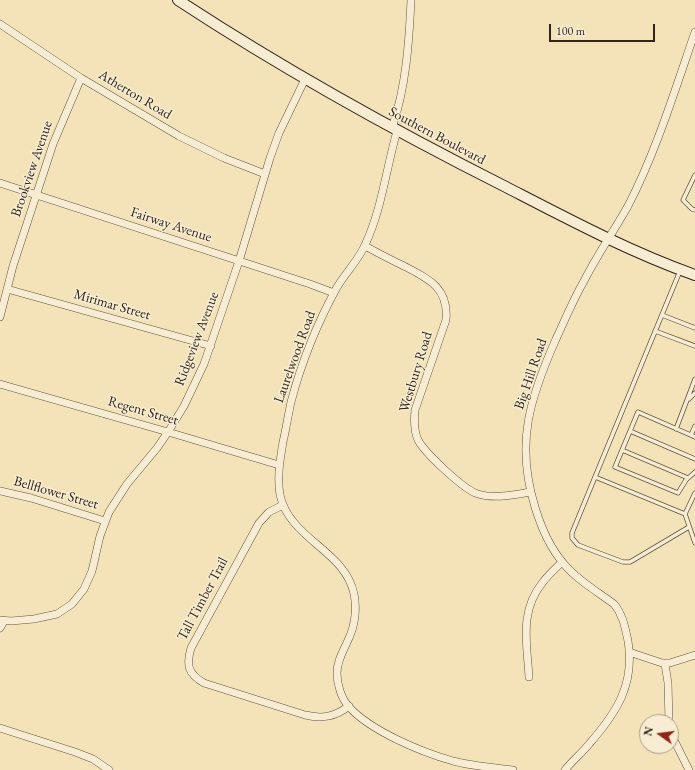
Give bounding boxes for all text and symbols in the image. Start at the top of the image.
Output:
scale bar [551,16,657,42]
text: 100 m [556,23,585,39]
street label: Atherton Road [95,67,175,123]
street label: Southern Boulevard [386,103,488,169]
street label: Brookview Avenue [8,119,56,219]
street label: Fairway Avenue [128,204,214,246]
street label: Mirimar Street [72,286,152,324]
street label: Ridgeview Avenue [171,289,223,389]
street label: Laurelwood Road [271,309,319,405]
street label: Westbury Road [396,330,436,414]
street label: Big Hill Road [511,336,551,412]
street label: Regent Street [106,393,180,429]
street label: Bellflower Street [12,473,100,513]
street label: Tall Timber Trail [174,554,232,644]
north arrow [639,714,679,754]
text: N [640,725,656,737]

